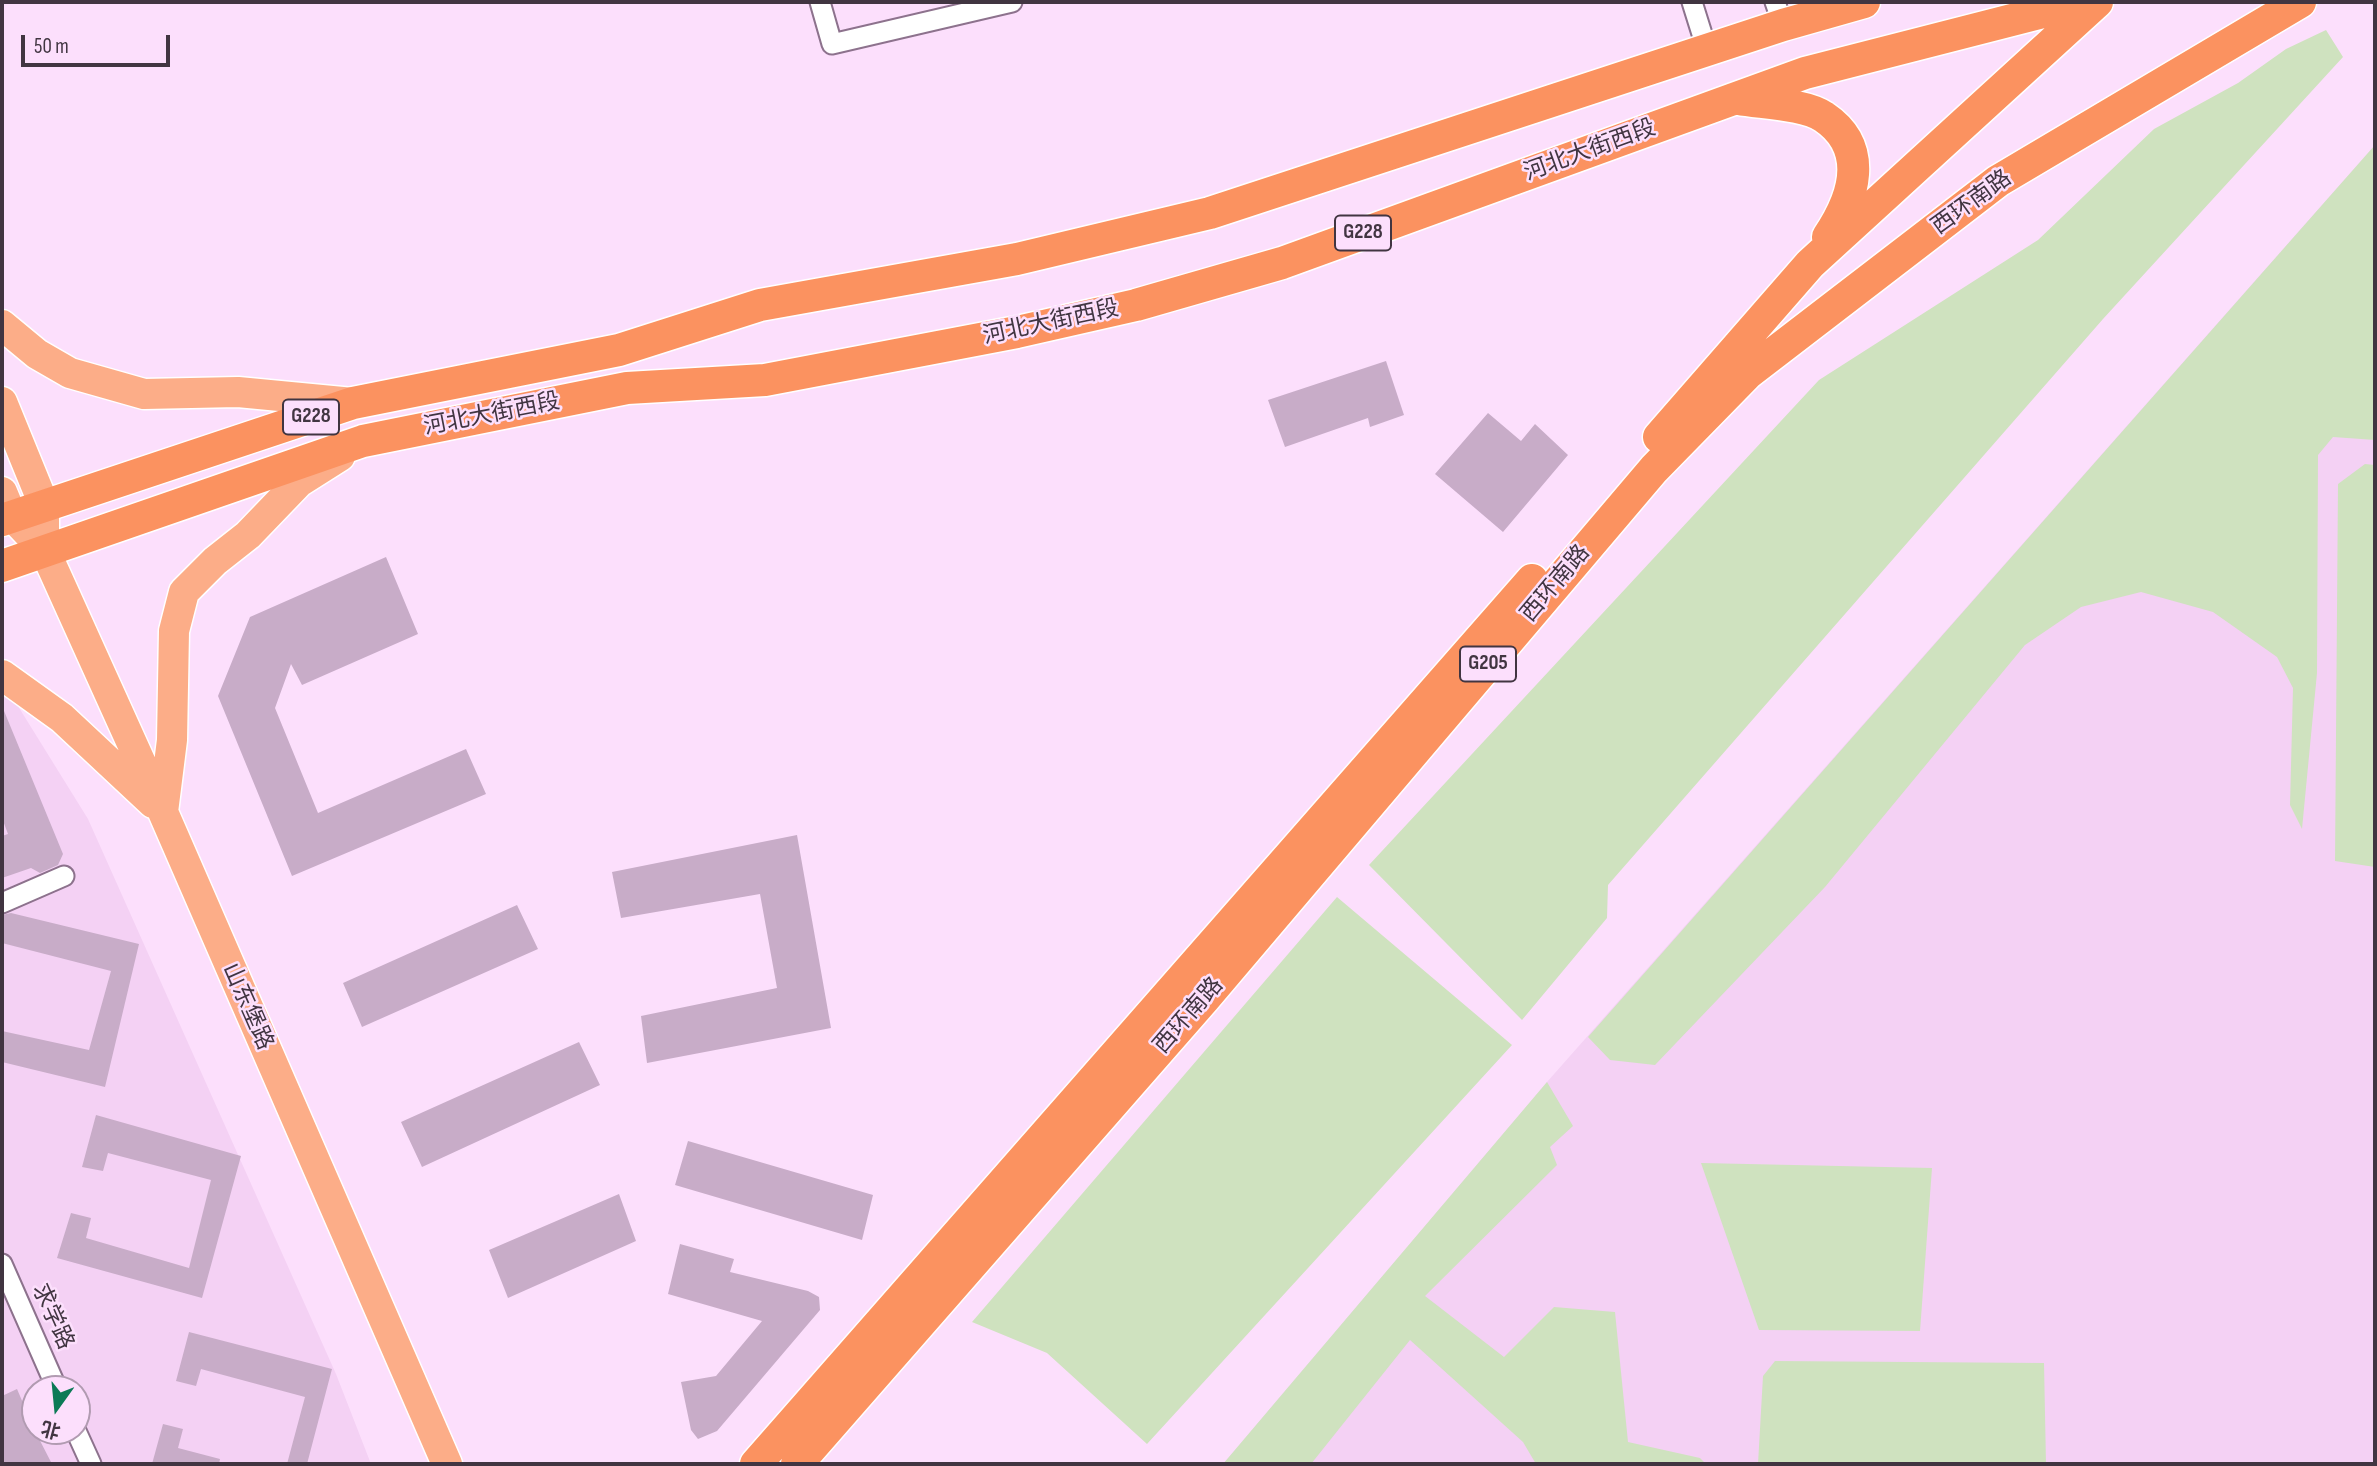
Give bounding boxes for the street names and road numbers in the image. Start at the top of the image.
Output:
street label: 河北大街西段 [1520,114,1660,188]
street label: 西环南路 [1927,165,2017,241]
road number: G228 [1335,216,1391,250]
street label: 河北大街西段 [981,295,1121,351]
street label: 河北大街西段 [422,388,562,442]
road number: G228 [283,400,339,434]
street label: 西环南路 [1516,540,1596,628]
road number: G205 [1460,646,1516,682]
street label: 山东堡路 [216,959,278,1055]
street label: 西环南路 [1148,972,1230,1060]
street label: 求学路 [25,1280,79,1354]

